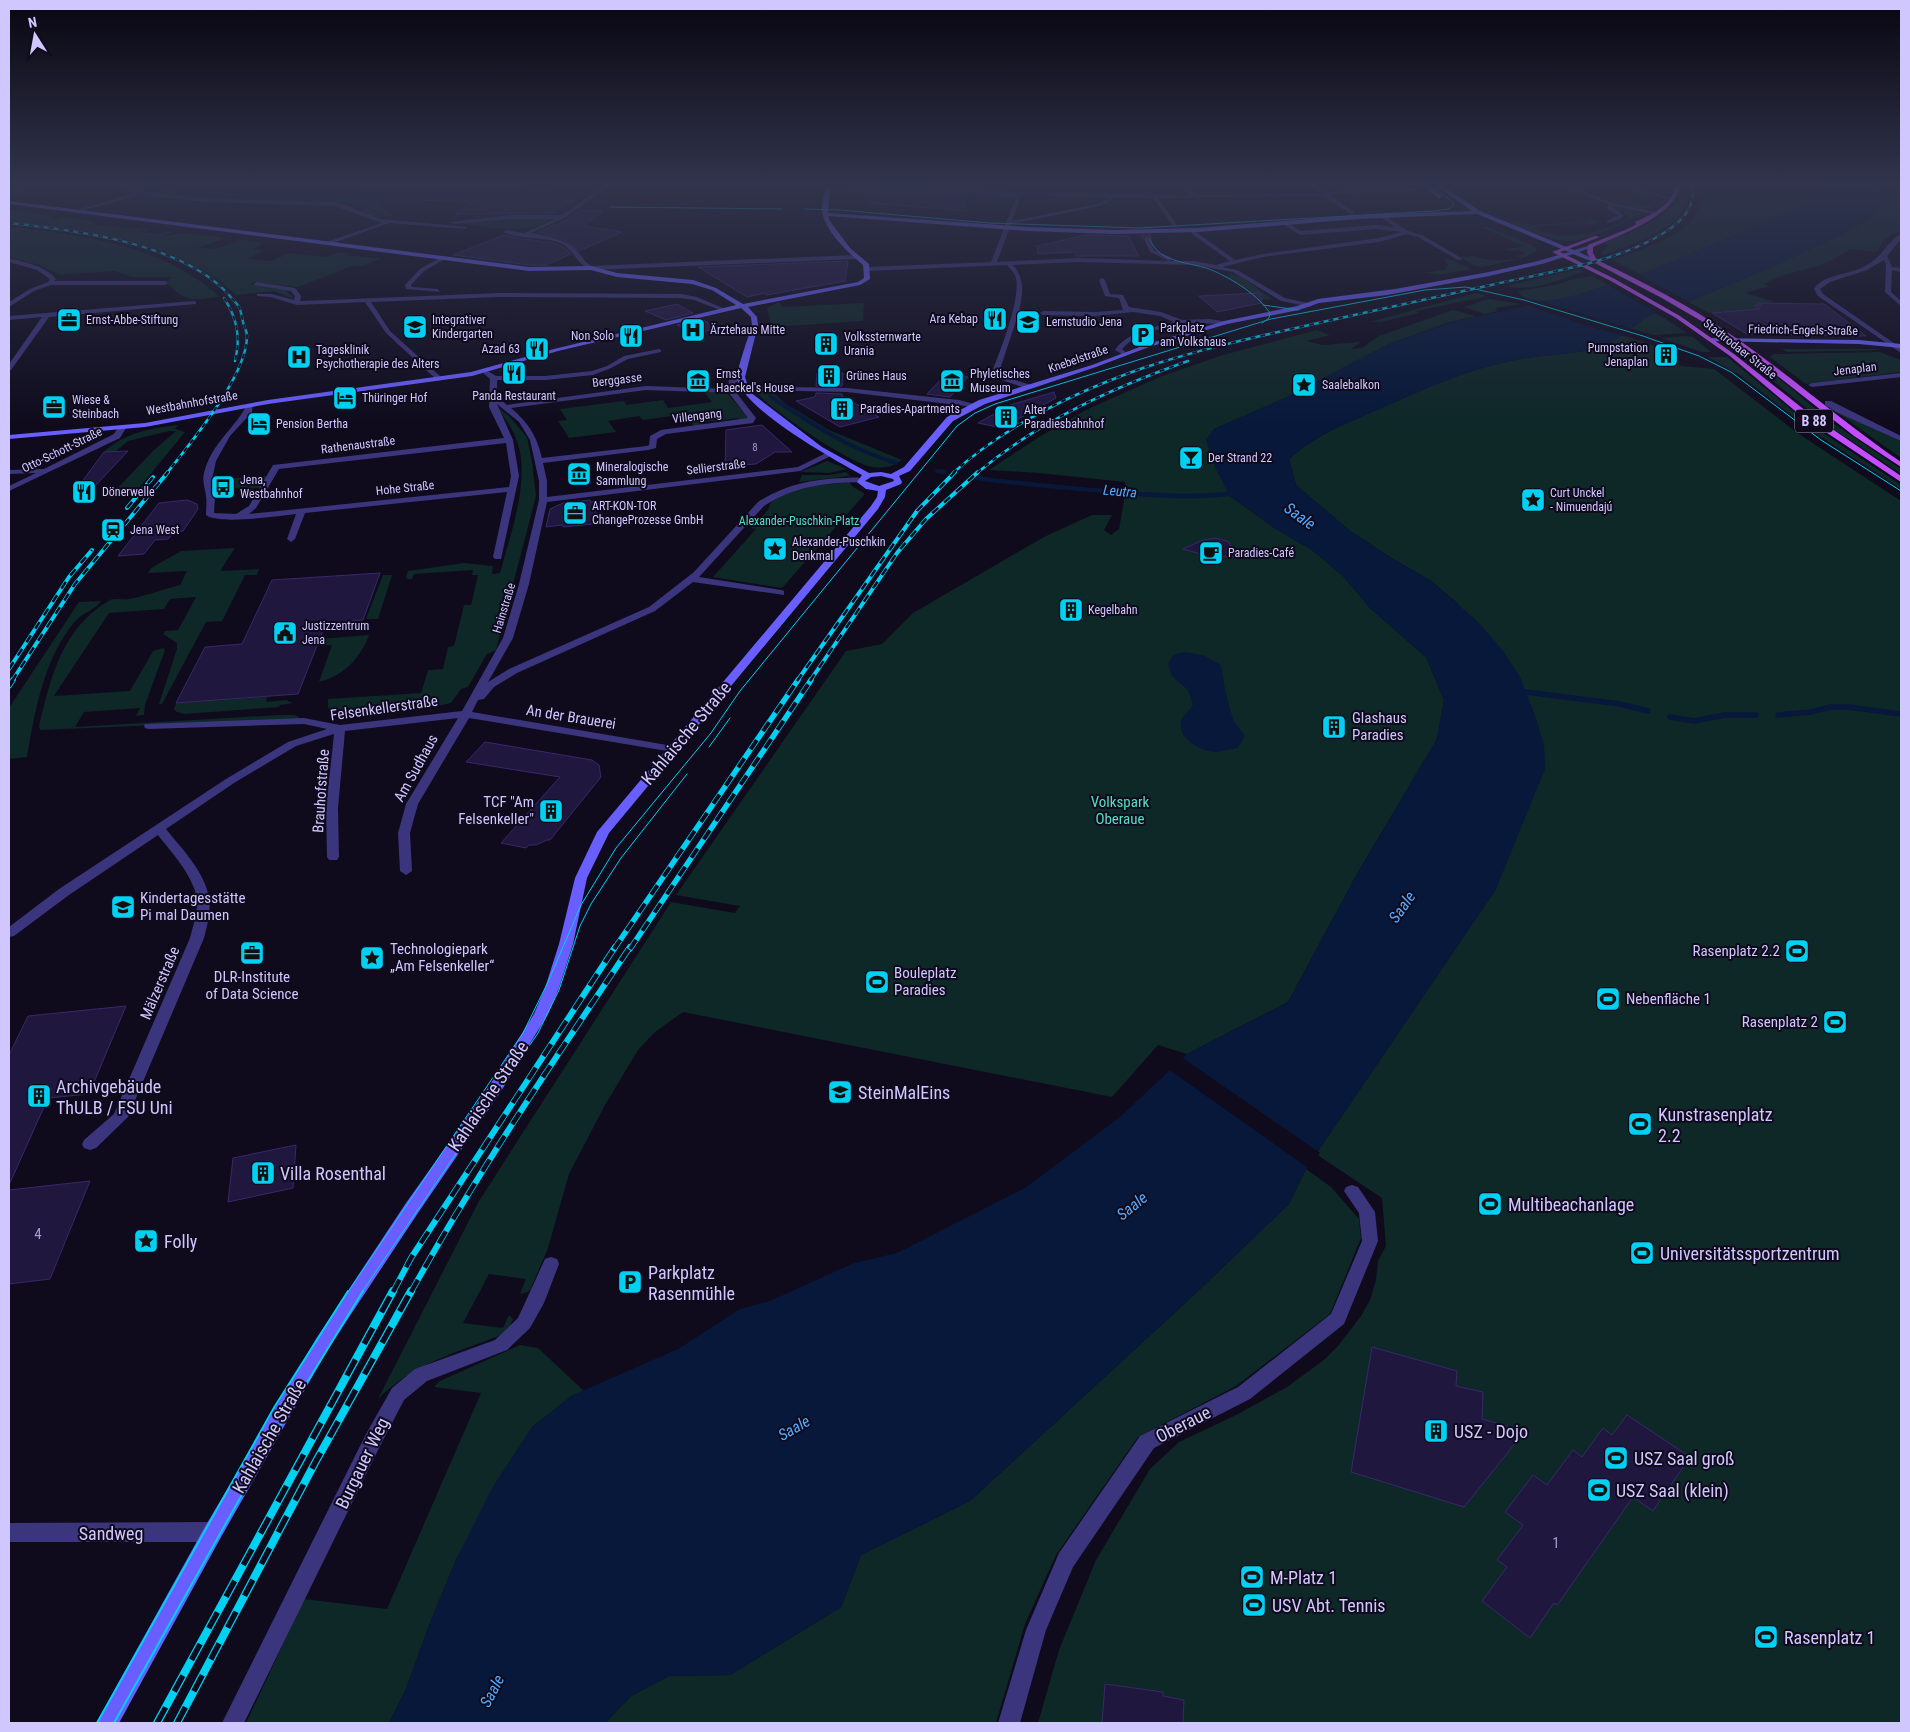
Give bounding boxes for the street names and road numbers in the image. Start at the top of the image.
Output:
street label: Stadtrodaer Straße [1701,316,1780,382]
street label: Friedrich-Engels-Straße [1748,322,1858,338]
street label: Knebelstraße [1046,342,1110,376]
street label: Jenaplan [1833,359,1877,379]
street label: Berggasse [591,370,643,390]
street label: Westbahnhofstraße [145,388,239,418]
street label: Villengang [671,406,723,426]
road number: B 88 [1795,410,1833,432]
street label: Otto-Schott-Straße [20,424,105,476]
street label: Rathenaustraße [320,433,396,456]
street label: Sellierstraße [686,456,747,478]
street label: Hohe Straße [375,478,435,498]
street label: Hainstraße [490,581,518,635]
street label: Kahlaische Straße [637,677,735,789]
street label: Felsenkellerstraße [329,692,439,724]
street label: An der Brauerei [525,701,617,733]
street label: Am Sudhaus [390,731,442,805]
street label: Brauhofstraße [309,748,333,834]
street label: Mälzerstraße [137,944,183,1022]
street label: Kahlaische Straße [443,1037,533,1155]
street label: Kahlaische Straße [228,1375,310,1497]
street label: Oberaue [1152,1401,1214,1447]
street label: Burgauer Weg [331,1414,393,1512]
street label: Sandweg [79,1523,143,1544]

